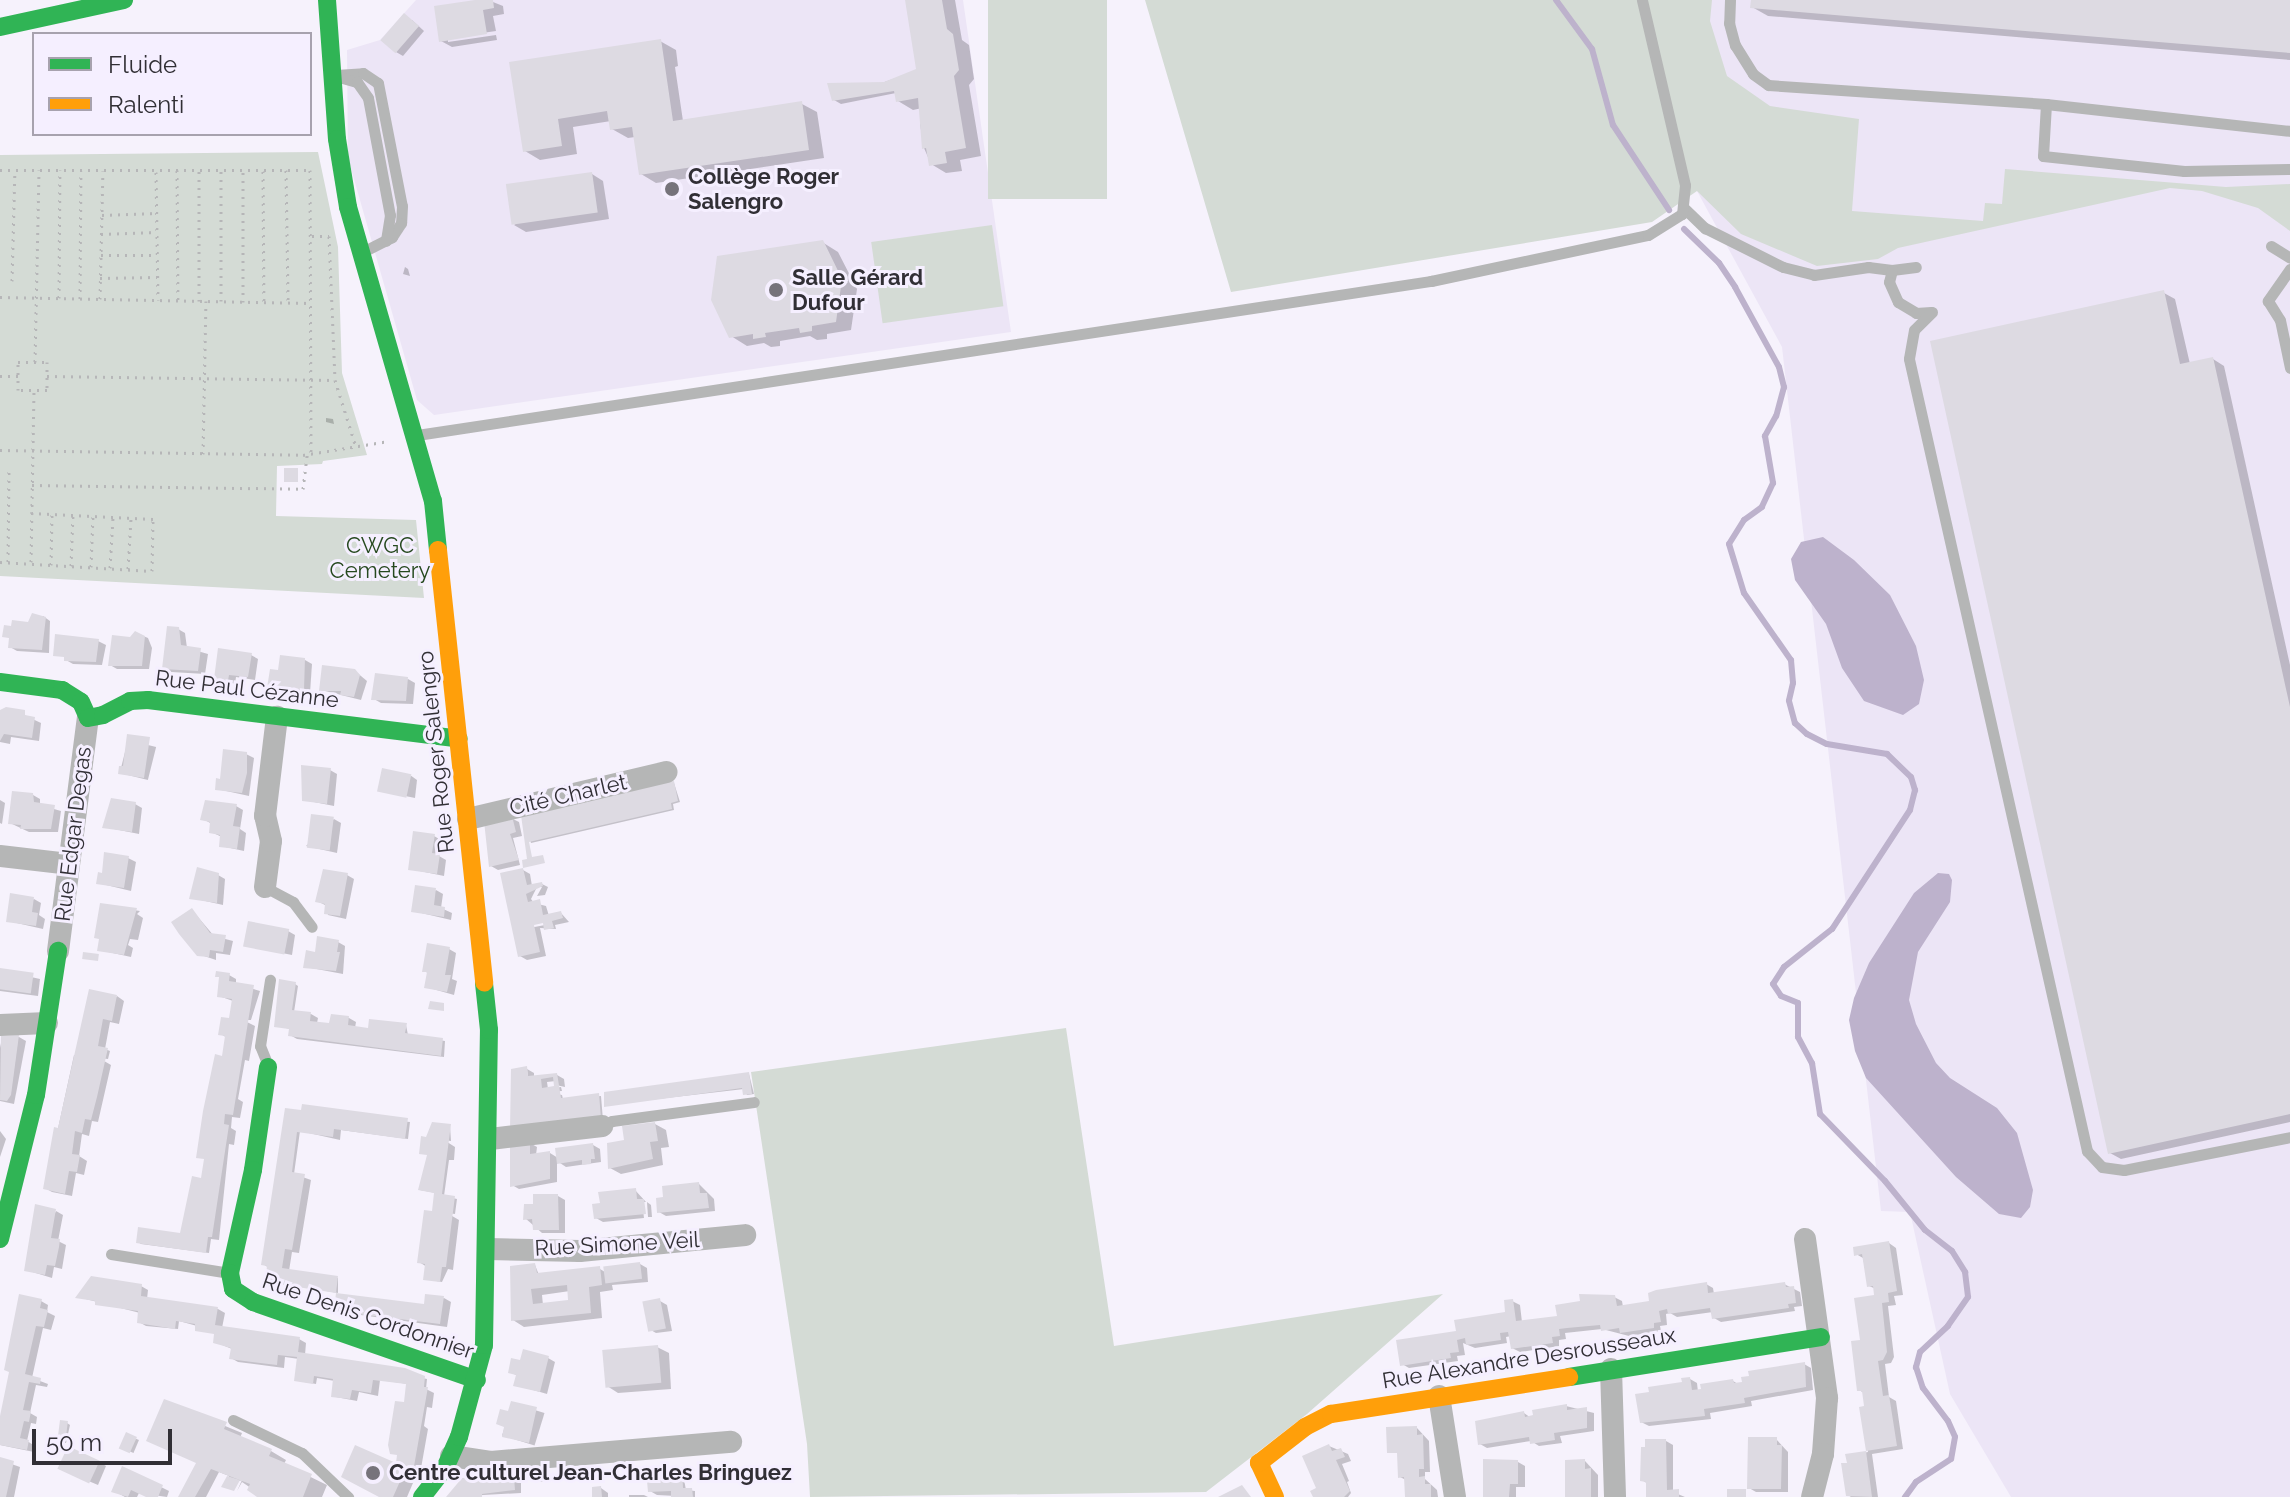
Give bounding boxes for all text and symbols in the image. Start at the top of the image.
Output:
legend [32,32,312,136]
text: Fluide [108,50,177,79]
text: Ralenti [108,90,184,119]
place label: Collège Roger Salengro [688,163,839,214]
marker: Collège Roger Salengro [663,180,681,198]
place label: Salle Gérard Dufour [792,264,923,316]
marker: Salle Gérard Dufour [767,281,785,299]
park label: CWGC Cemetery [330,532,430,584]
street label: Rue Roger Salengro [412,649,460,855]
street label: Rue Paul Cézanne [153,665,341,713]
street label: Rue Edgar Degas [49,745,97,923]
street label: Cité Charlet [507,769,629,821]
street label: Rue Simone Veil [534,1226,700,1262]
street label: Rue Denis Cordonnier [259,1267,477,1365]
street label: Rue Alexandre Desrousseaux [1380,1322,1678,1394]
scale bar [36,1413,176,1463]
text: 50 m [46,1428,102,1457]
place label: Centre culturel Jean-Charles Bringuez [389,1460,793,1486]
marker: Centre culturel Jean-Charles Bringuez [364,1464,382,1482]

